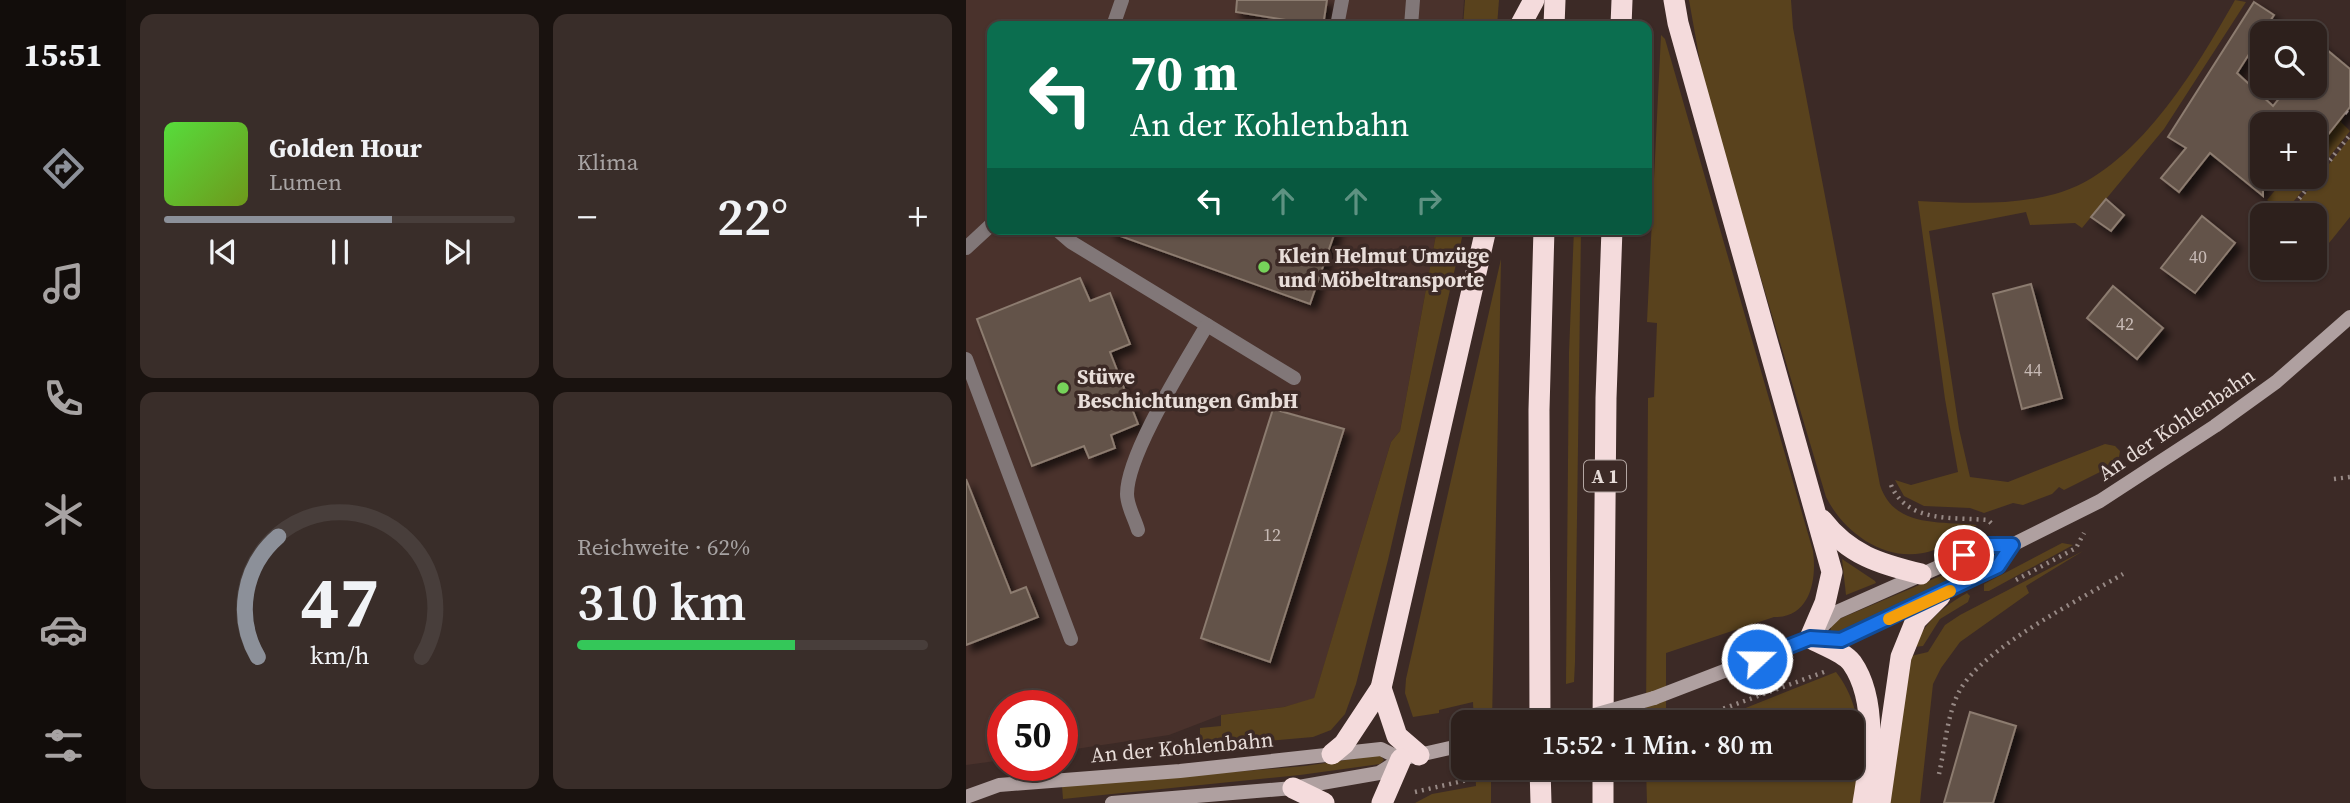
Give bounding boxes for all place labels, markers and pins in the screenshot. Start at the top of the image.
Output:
place label: Klein Helmut Umzüge und Möbeltransporte [1278,241,1489,294]
marker: Klein Helmut Umzüge und Möbeltransporte [1256,259,1272,275]
place label: Stüwe Beschichtungen GmbH [1077,362,1298,415]
marker: Stüwe Beschichtungen GmbH [1055,380,1071,396]
pin [1934,525,1994,585]

